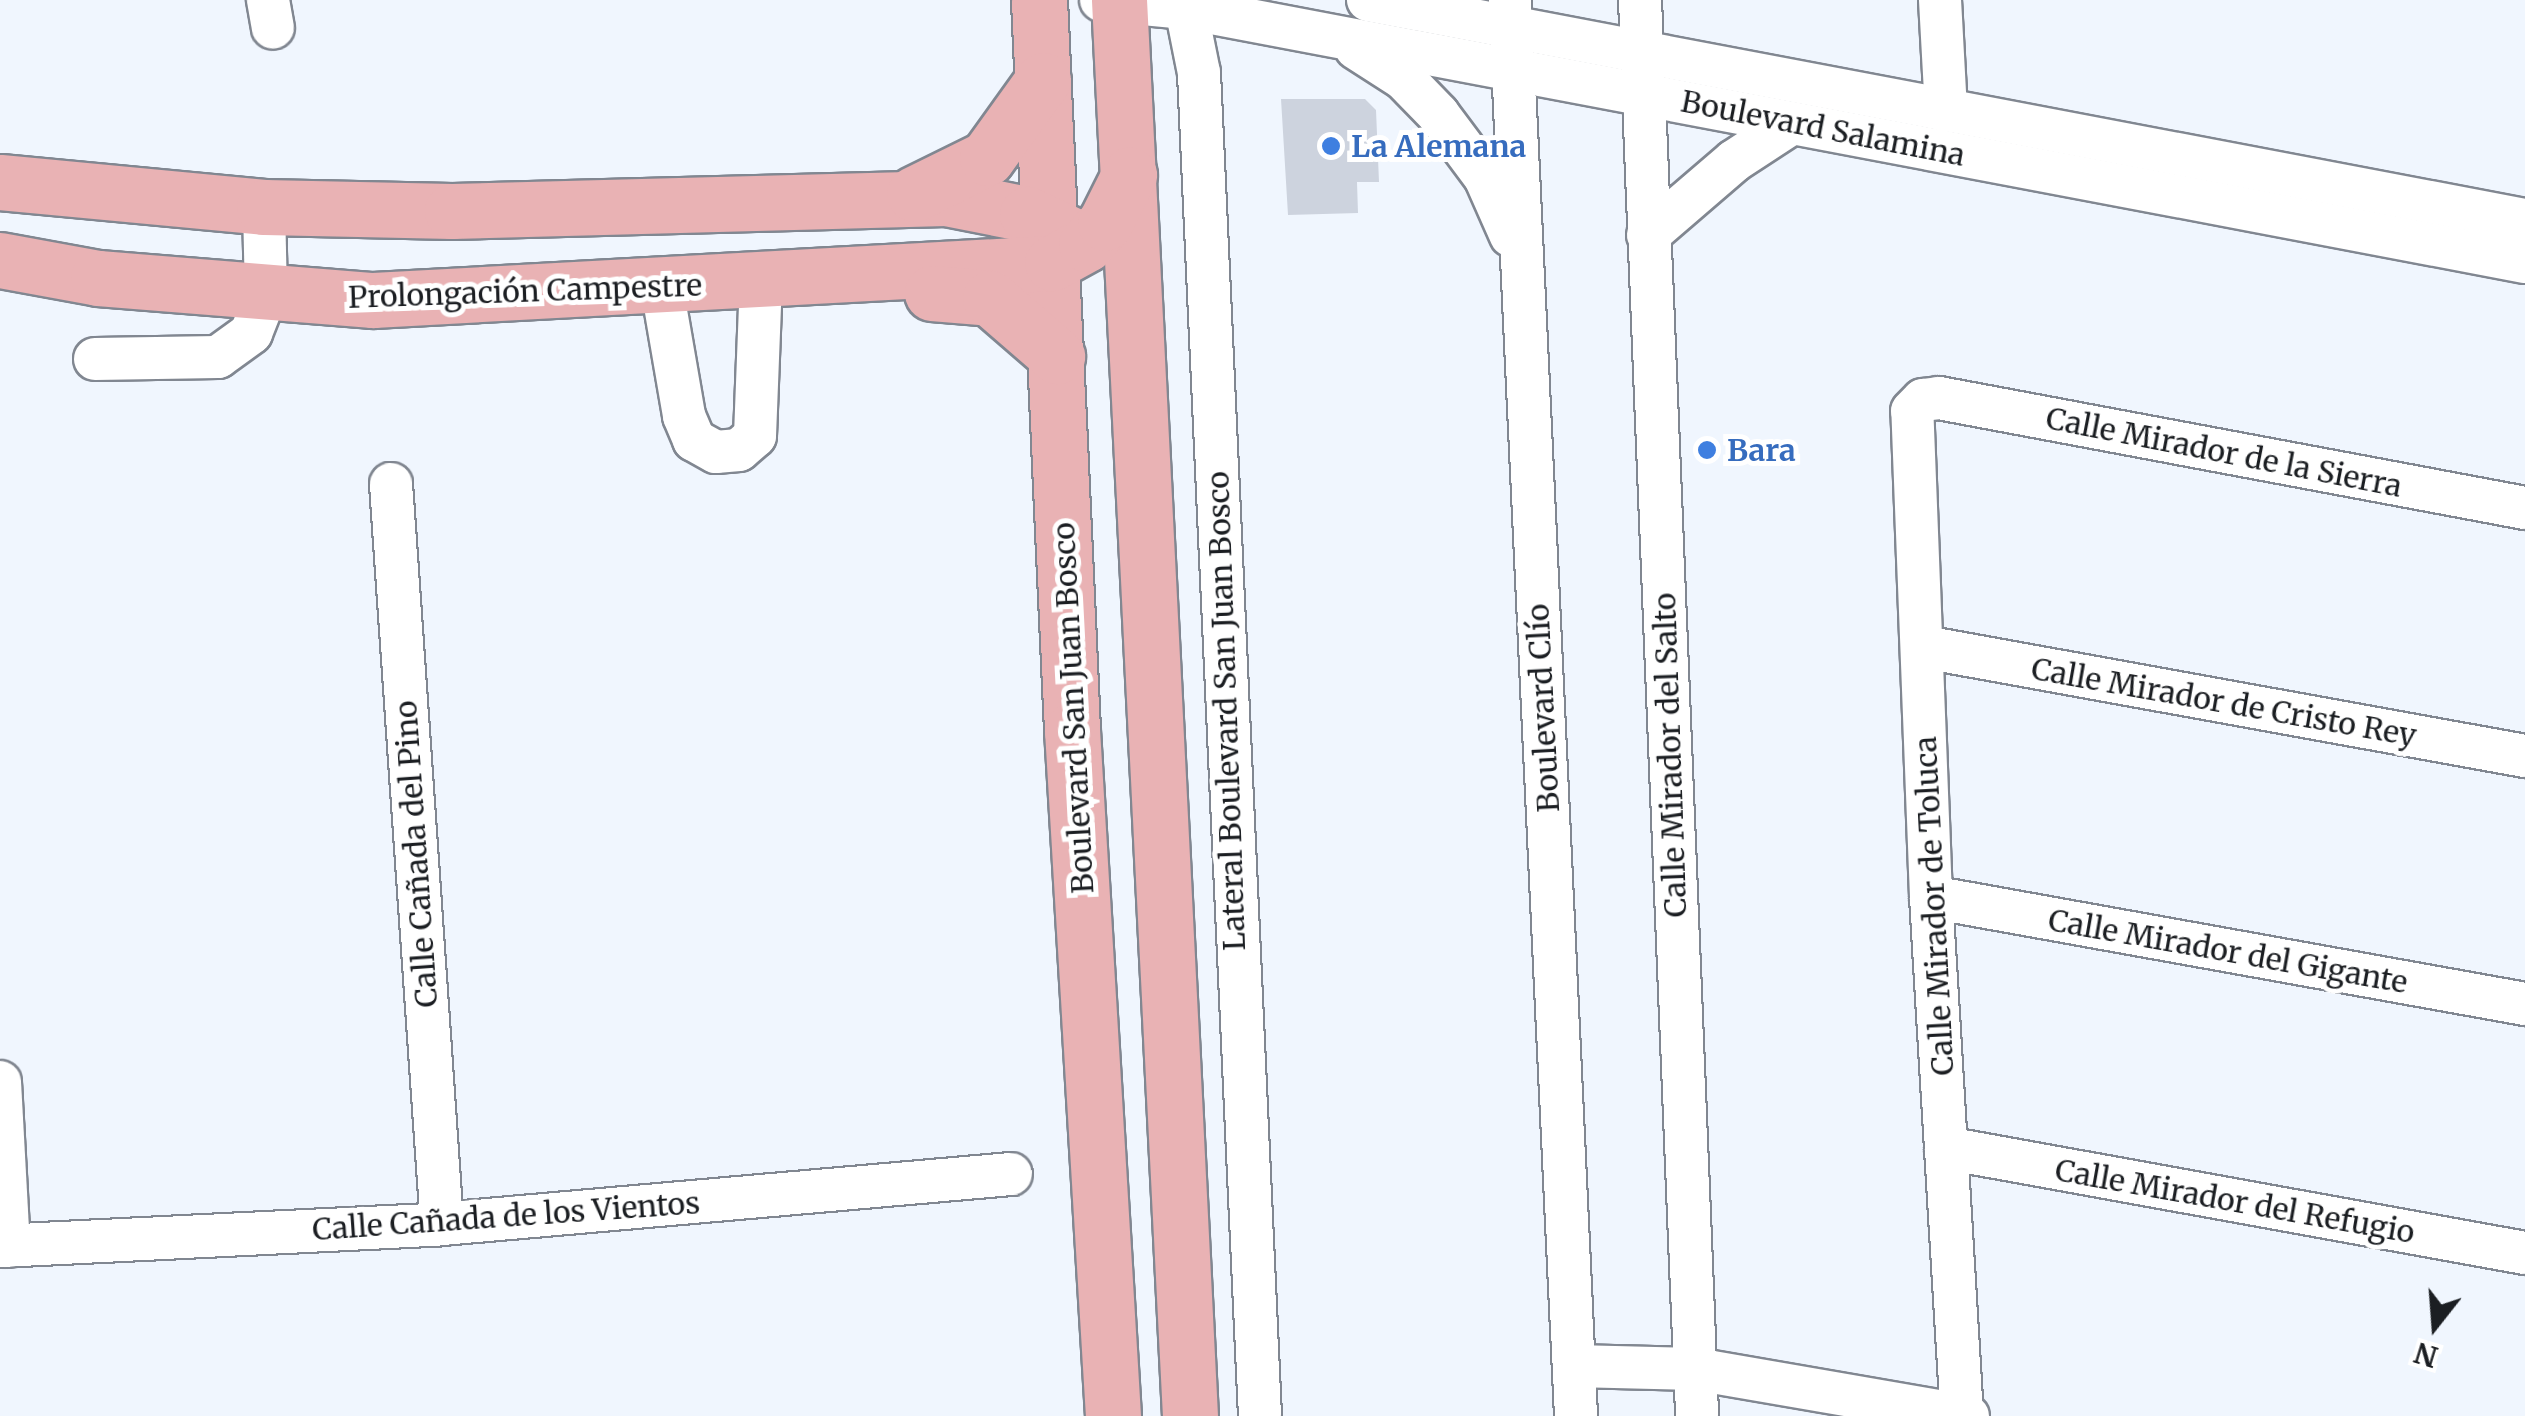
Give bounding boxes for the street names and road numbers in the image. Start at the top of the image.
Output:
street label: Boulevard Salamina [1678,83,1968,173]
street label: Prolongación Campestre [347,267,703,315]
street label: Calle Mirador de la Sierra [2043,400,2405,504]
street label: Lateral Boulevard San Juan Bosco [1200,471,1252,951]
street label: Boulevard San Juan Bosco [1045,521,1101,895]
street label: Calle Mirador del Salto [1646,592,1694,918]
street label: Boulevard Clío [1520,603,1566,813]
street label: Calle Mirador de Cristo Rey [2029,650,2419,754]
street label: Calle Cañada del Pino [387,699,445,1009]
street label: Calle Mirador de Toluca [1907,736,1961,1076]
street label: Calle Mirador del Gigante [2046,902,2410,1000]
street label: Calle Mirador del Refugio [2052,1152,2418,1250]
street label: Calle Cañada de los Vientos [311,1184,701,1248]

